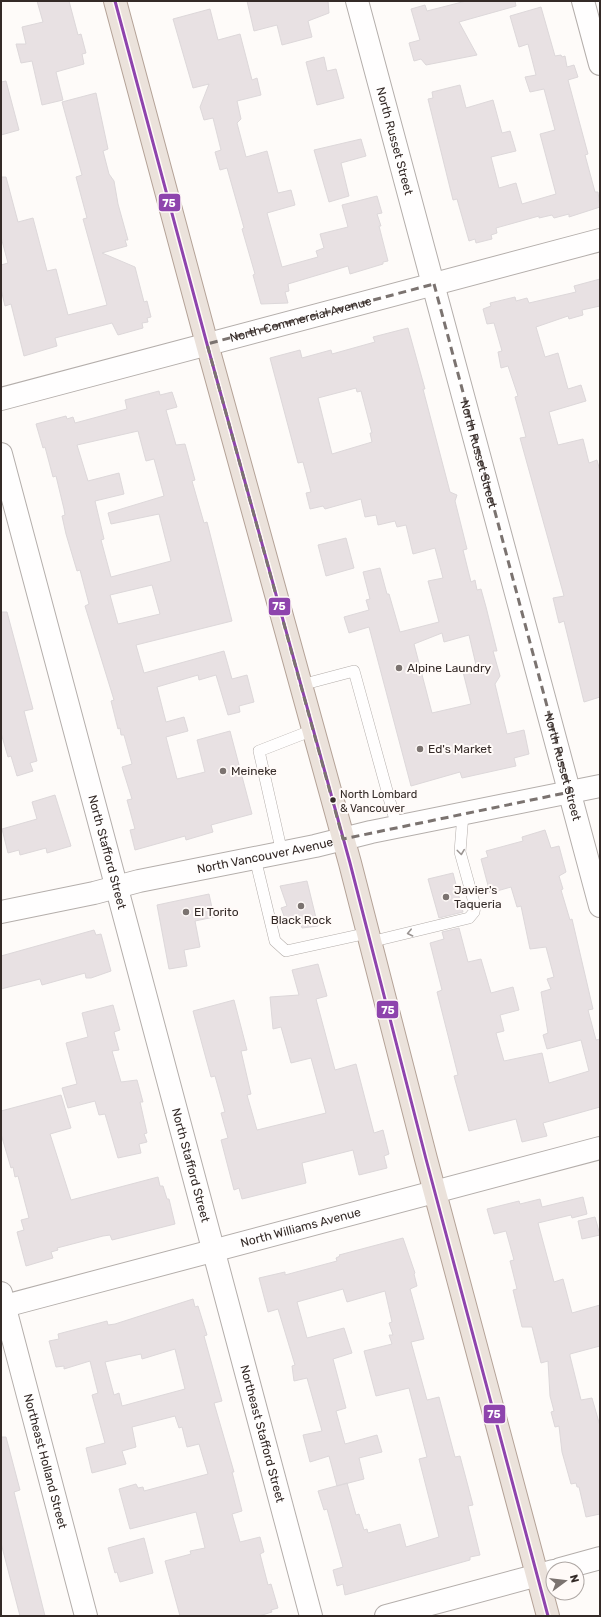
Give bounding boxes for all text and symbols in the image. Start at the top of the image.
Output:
street label: North Russet Street [373,86,416,197]
line badge: 75 [158,193,181,212]
text: 75 [162,197,176,210]
street label: North Commercial Avenue [228,294,373,345]
street label: North Russet Street [457,398,500,510]
line badge: 75 [268,597,291,616]
text: 75 [272,600,286,613]
place label: Alpine Laundry [407,661,492,675]
marker: Alpine Laundry [394,663,404,673]
street label: North Russet Street [541,711,584,823]
place label: Ed's Market [428,742,492,756]
marker: Ed's Market [415,744,425,754]
place label: Meineke [231,764,277,778]
marker: Meineke [218,766,228,776]
place label: North Lombard & Vancouver [340,788,417,815]
street label: North Stafford Street [85,793,129,911]
marker: North Lombard & Vancouver [328,795,338,805]
street label: North Vancouver Avenue [196,835,335,876]
one-way arrow [456,849,465,856]
place label: Javier's Taqueria [454,883,502,911]
marker: Javier's Taqueria [441,892,451,902]
marker: Black Rock [296,901,306,911]
place label: El Torito [194,905,239,919]
marker: El Torito [181,907,191,917]
place label: Black Rock [271,913,332,927]
one-way arrow [407,928,413,936]
line badge: 75 [376,1000,399,1019]
text: 75 [381,1004,395,1017]
street label: North Stafford Street [169,1106,213,1224]
street label: North Williams Avenue [239,1205,363,1250]
street label: Northeast Stafford Street [237,1363,288,1504]
street label: Northeast Holland Street [21,1392,70,1531]
line badge: 75 [483,1404,506,1424]
text: 75 [487,1408,501,1421]
north arrow [545,1561,585,1601]
text: N [567,1573,582,1584]

